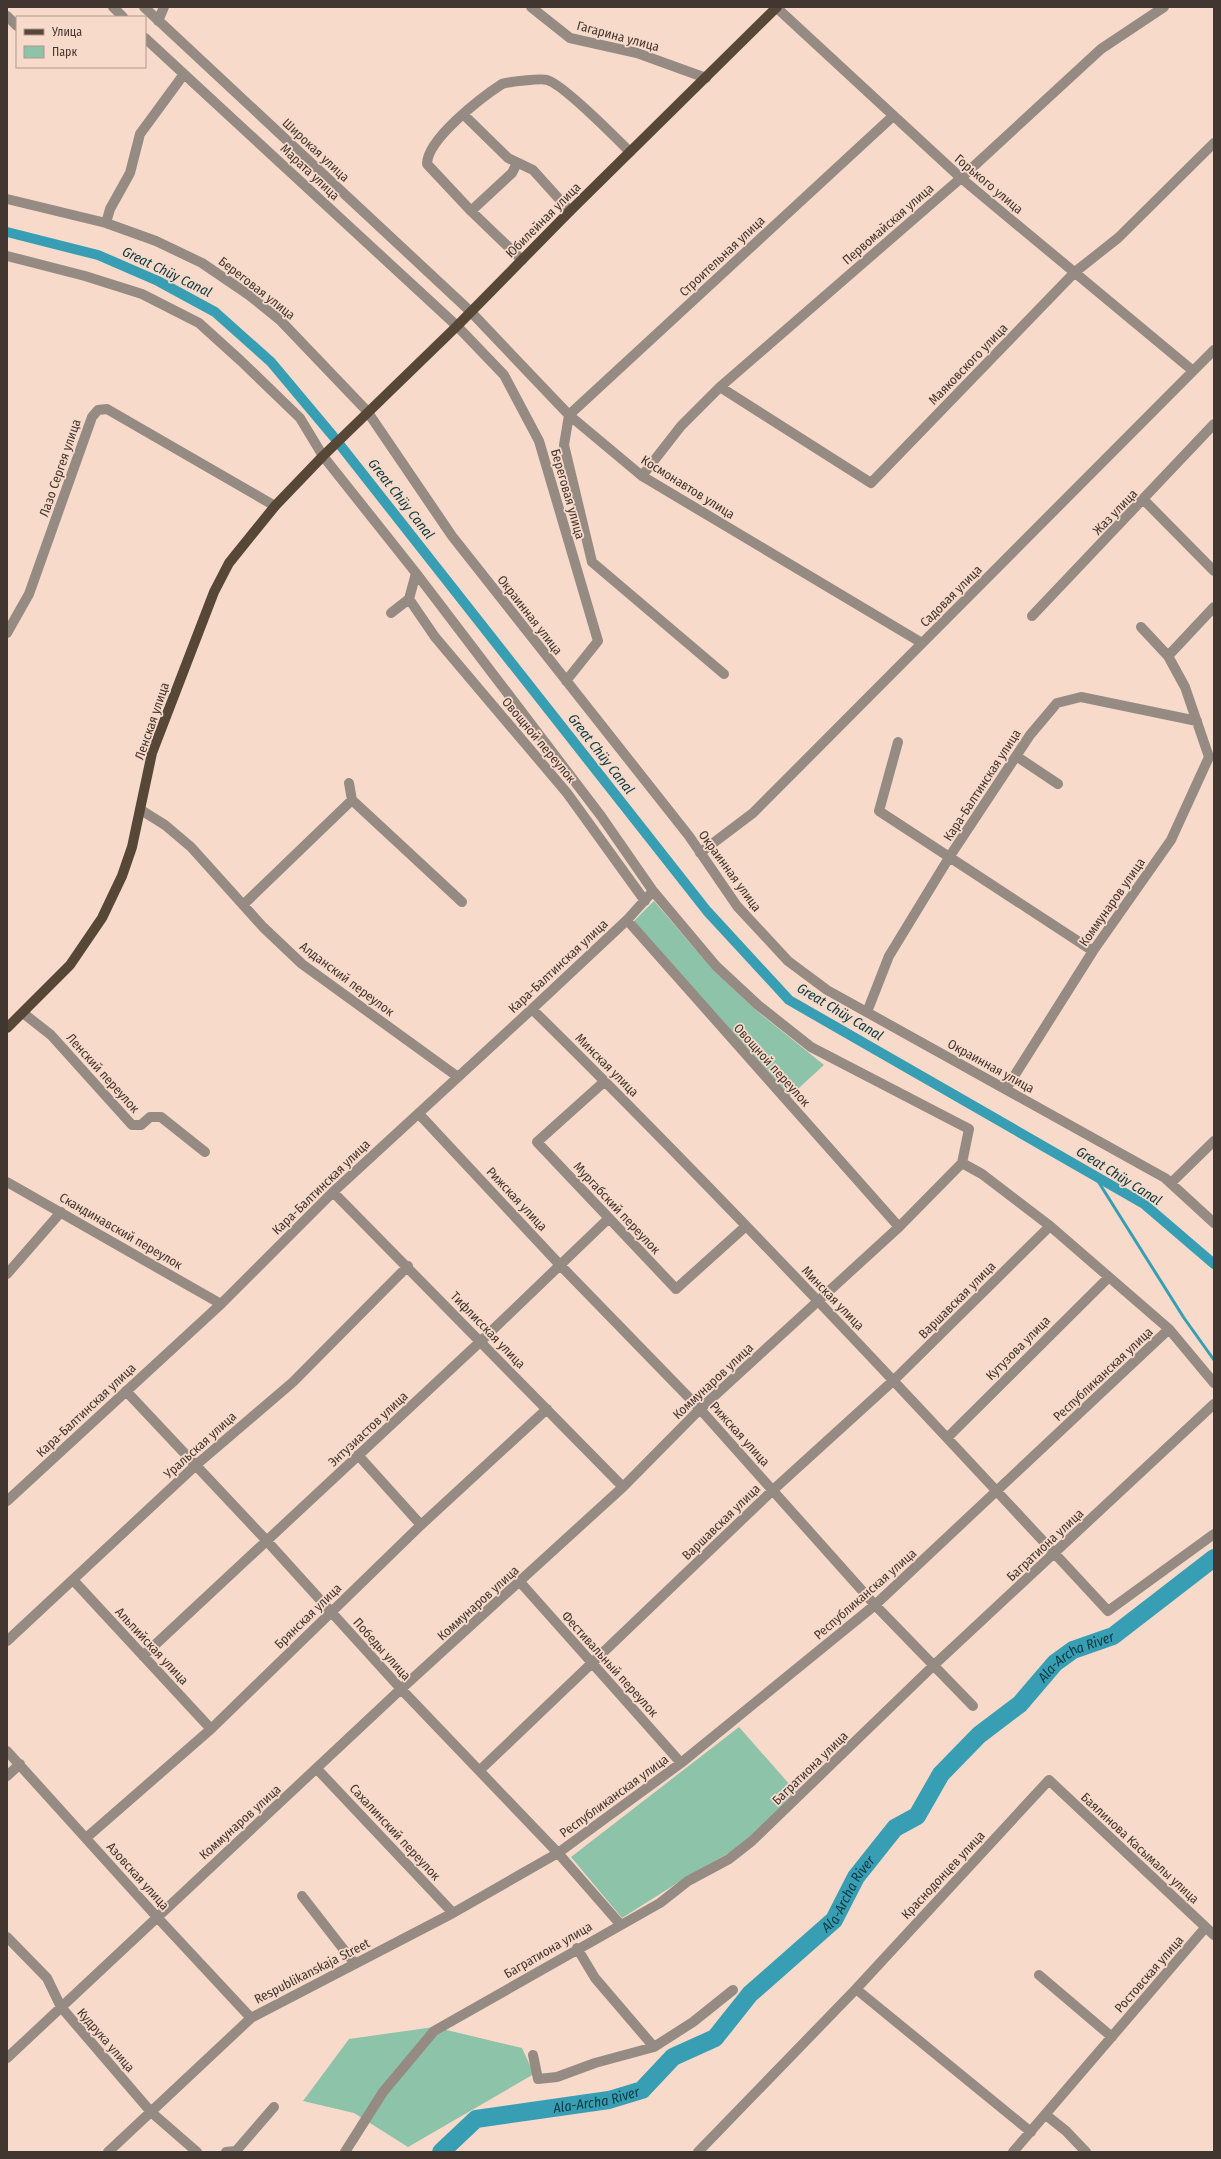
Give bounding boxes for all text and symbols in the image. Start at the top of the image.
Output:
legend [16,16,146,68]
street label: Гагарина улица [575,18,661,54]
text: Улица [51,25,82,39]
text: Парк [52,45,78,59]
street label: Широкая улица [280,115,352,185]
street label: Марата улица [277,141,343,203]
street label: Горького улица [952,151,1026,217]
street label: Юбилейная улица [502,179,584,261]
street label: Первомайская улица [839,180,937,268]
street label: Строительная улица [676,213,768,299]
water label: Great Chüy Canal [120,243,215,301]
street label: Береговая улица [216,253,298,323]
street label: Маяковского улица [925,320,1011,408]
street label: Лазо Сергея улица [36,417,84,519]
street label: Береговая улица [548,447,588,541]
street label: Космонавтов улица [638,452,738,522]
water label: Great Chüy Canal [364,455,438,543]
street label: Жаз улица [1090,486,1140,538]
street label: Садовая улица [917,562,985,630]
street label: Окраинная улица [494,572,566,658]
street label: Ленская улица [132,680,172,762]
street label: Овощной переулок [499,694,579,786]
water label: Great Chüy Canal [564,710,638,798]
street label: Кара-Балтинская улица [940,726,1024,844]
street label: Окраинная улица [696,827,764,915]
street label: Коммунаров улица [1076,855,1148,949]
street label: Кара-Балтинская улица [505,916,611,1016]
street label: Алданский переулок [297,939,397,1019]
water label: Great Chüy Canal [794,980,886,1045]
street label: Овощной переулок [731,1020,813,1110]
street label: Ленский переулок [63,1030,143,1116]
street label: Минская улица [572,1030,642,1100]
street label: Окраинная улица [945,1036,1037,1096]
street label: Кара-Балтинская улица [269,1136,373,1238]
water label: Great Chüy Canal [1073,1143,1165,1209]
street label: Мургабский переулок [571,1159,663,1257]
street label: Рижская улица [484,1164,550,1234]
street label: Скандинавский переулок [57,1190,185,1272]
street label: Варшавская улица [915,1258,999,1342]
street label: Минская улица [799,1263,867,1333]
street label: Тифлисская улица [448,1288,528,1372]
street label: Кутузова улица [983,1313,1053,1383]
street label: Республиканская улица [1050,1324,1156,1424]
street label: Коммунаров улица [670,1340,756,1422]
street label: Кара-Балтинская улица [33,1360,139,1460]
street label: Энтузиастов улица [325,1388,411,1470]
street label: Рижская улица [707,1399,773,1469]
street label: Уральская улица [160,1409,239,1482]
street label: Варшавская улица [679,1481,763,1563]
street label: Багратиона улица [1004,1506,1086,1584]
street label: Республиканская улица [811,1546,919,1642]
street label: Коммунаров улица [434,1563,522,1643]
street label: Брянская улица [272,1580,344,1652]
street label: Альпийская улица [112,1604,192,1688]
street label: Фестивальный переулок [559,1608,661,1720]
street label: Победы улица [350,1615,414,1683]
water label: Ala-Archa River [1033,1627,1117,1686]
street label: Багратиона улица [769,1728,851,1808]
street label: Республиканская улица [557,1752,671,1840]
street label: Сахалинский переулок [347,1781,443,1883]
street label: Коммунаров улица [196,1782,284,1862]
street label: Баялинова Касымалы улица [1078,1789,1202,1907]
street label: Краснодонцев улица [898,1828,988,1922]
street label: Азовская улица [104,1839,172,1913]
water label: Ala-Archa River [817,1851,879,1936]
street label: Багратиона улица [501,1919,595,1981]
street label: Ростовская улица [1112,1932,1186,2016]
street label: Respublikanskaja Street [252,1935,373,2007]
street label: Кудрука улица [74,2005,138,2075]
water label: Ala-Archa River [551,2082,642,2116]

